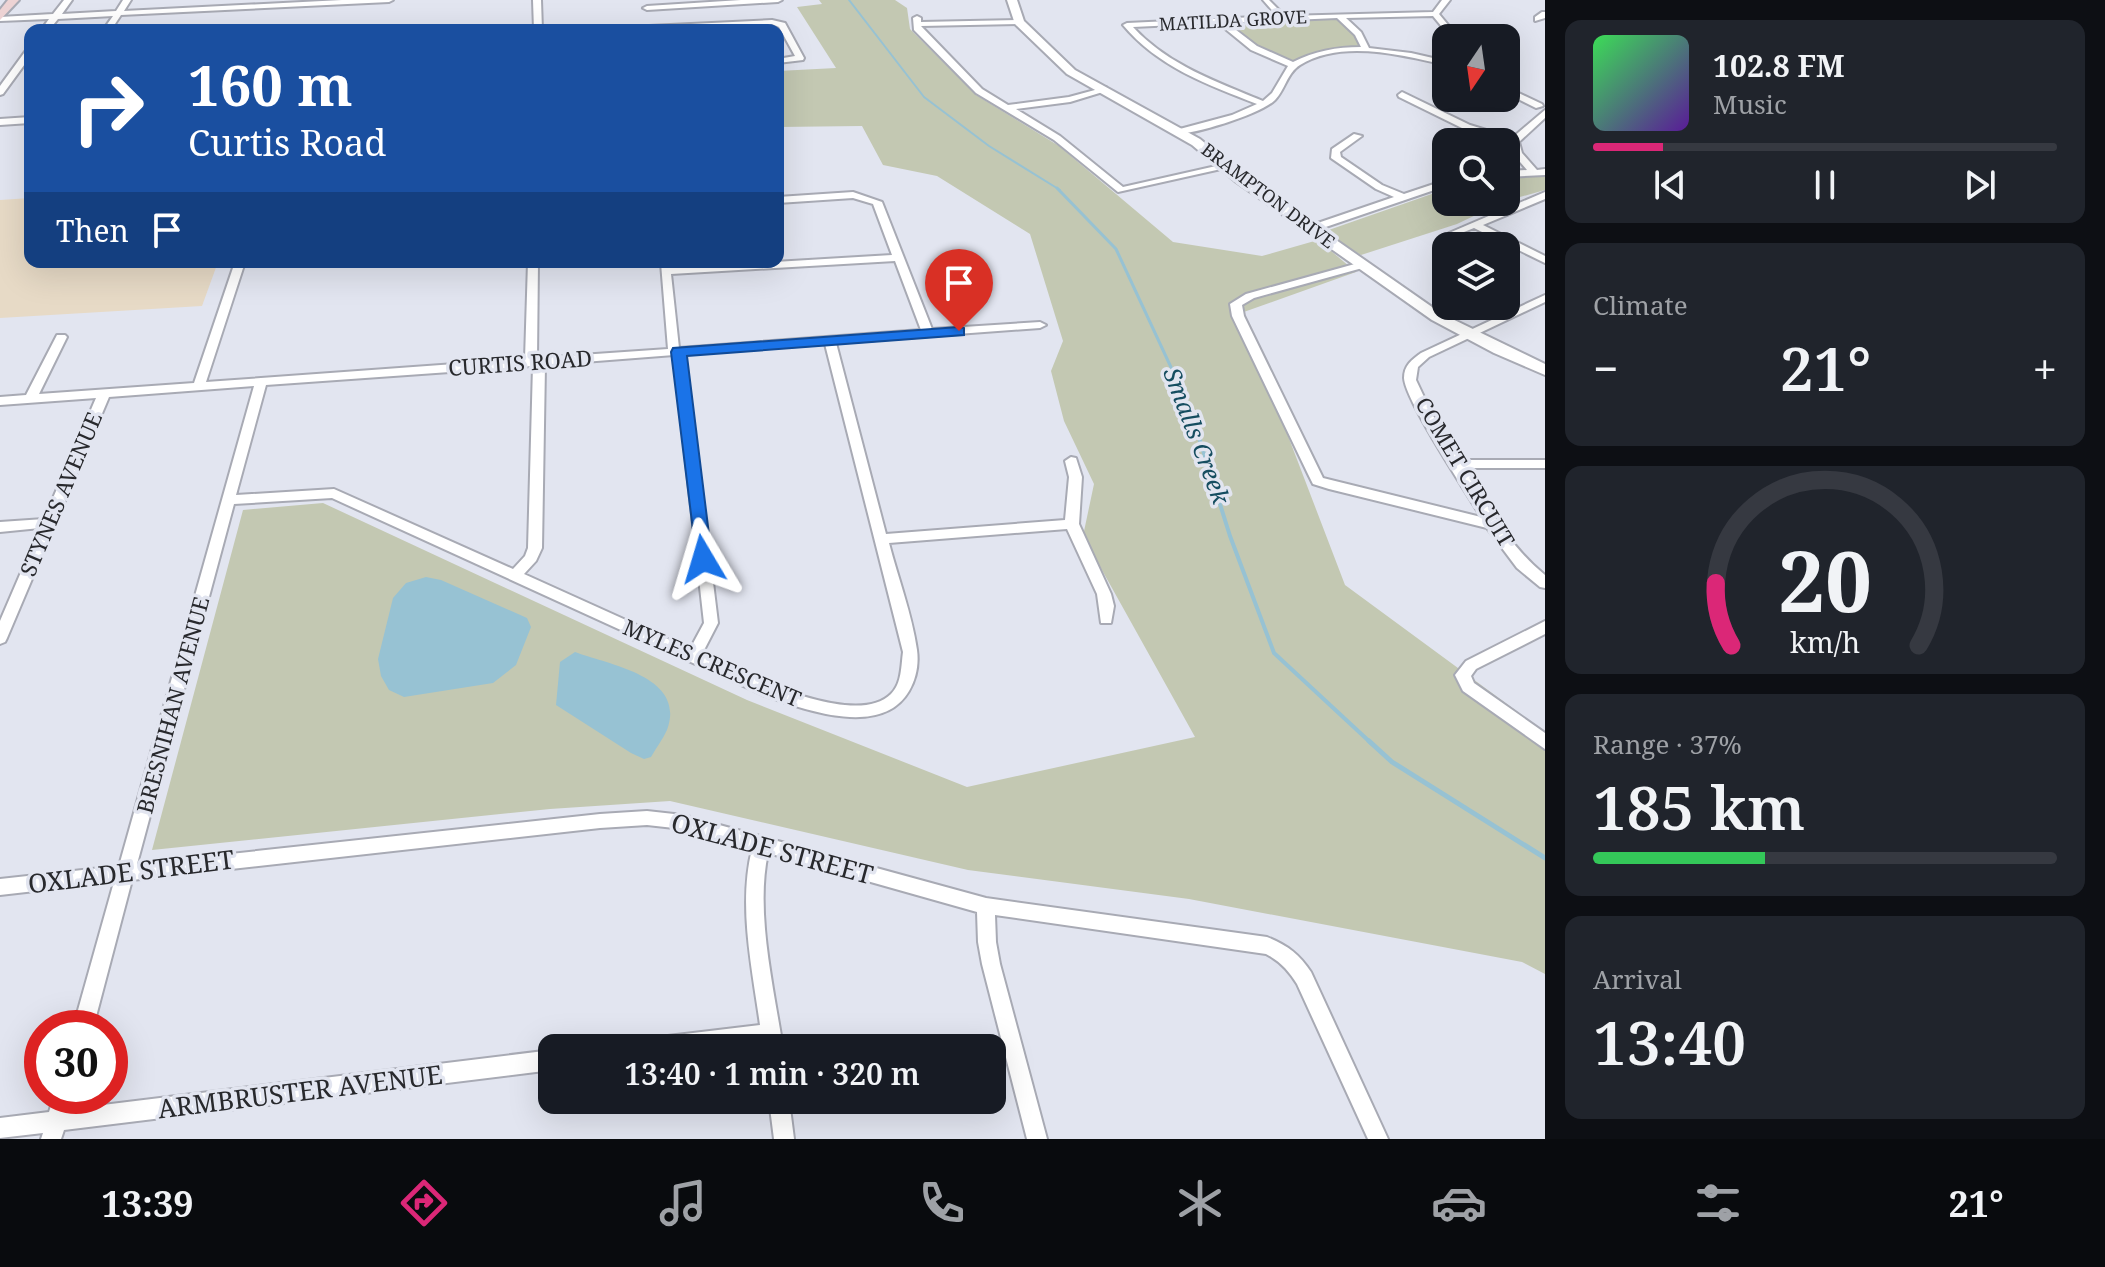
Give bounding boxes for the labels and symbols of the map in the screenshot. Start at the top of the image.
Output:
street label: MATILDA GROVE [1158,4,1308,36]
north arrow [1432,24,1520,112]
street label: BRAMPTON DRIVE [1197,137,1340,253]
pin [925,249,993,331]
street label: CURTIS ROAD [447,342,593,382]
water label: Smalls Creek [1156,363,1239,510]
street label: COMET CIRCUIT [1409,391,1523,552]
street label: STYNES AVENUE [12,407,108,580]
position arrow [661,517,745,601]
street label: BRESNIHAN AVENUE [129,593,215,817]
street label: MYLES CRESCENT [619,611,806,713]
street label: OXLADE STREET [667,804,877,892]
street label: OXLADE STREET [26,841,236,902]
speed limit sign: 30 [24,1010,128,1114]
street label: ARMBRUSTER AVENUE [156,1056,444,1126]

